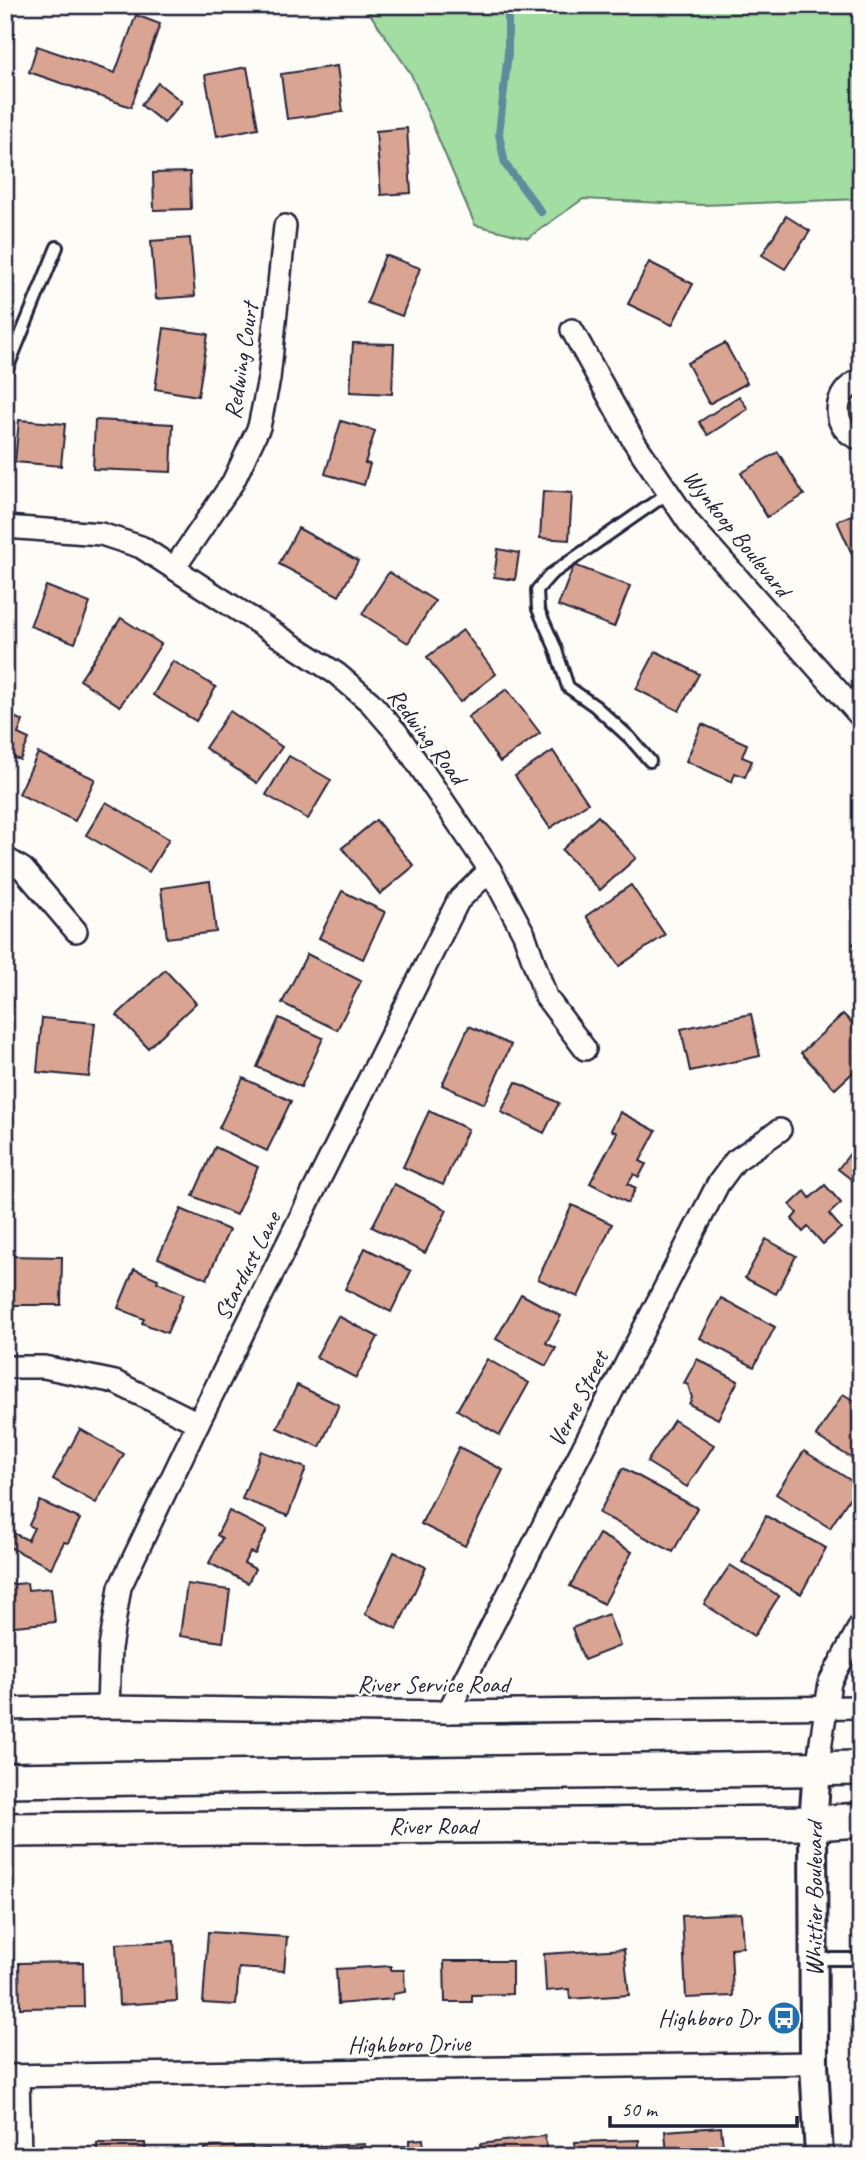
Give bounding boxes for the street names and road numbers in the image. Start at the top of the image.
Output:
street label: Redwing Court [217,298,265,421]
street label: Wynkoop Boulevard [677,463,800,605]
street label: Redwing Road [381,682,475,793]
street label: Stardust Lane [207,1205,288,1325]
street label: Verne Street [541,1344,616,1452]
street label: River Service Road [357,1669,512,1699]
street label: River Road [389,1811,481,1841]
street label: Whittier Boulevard [799,1818,829,1976]
street label: Highboro Drive [348,2028,473,2060]

